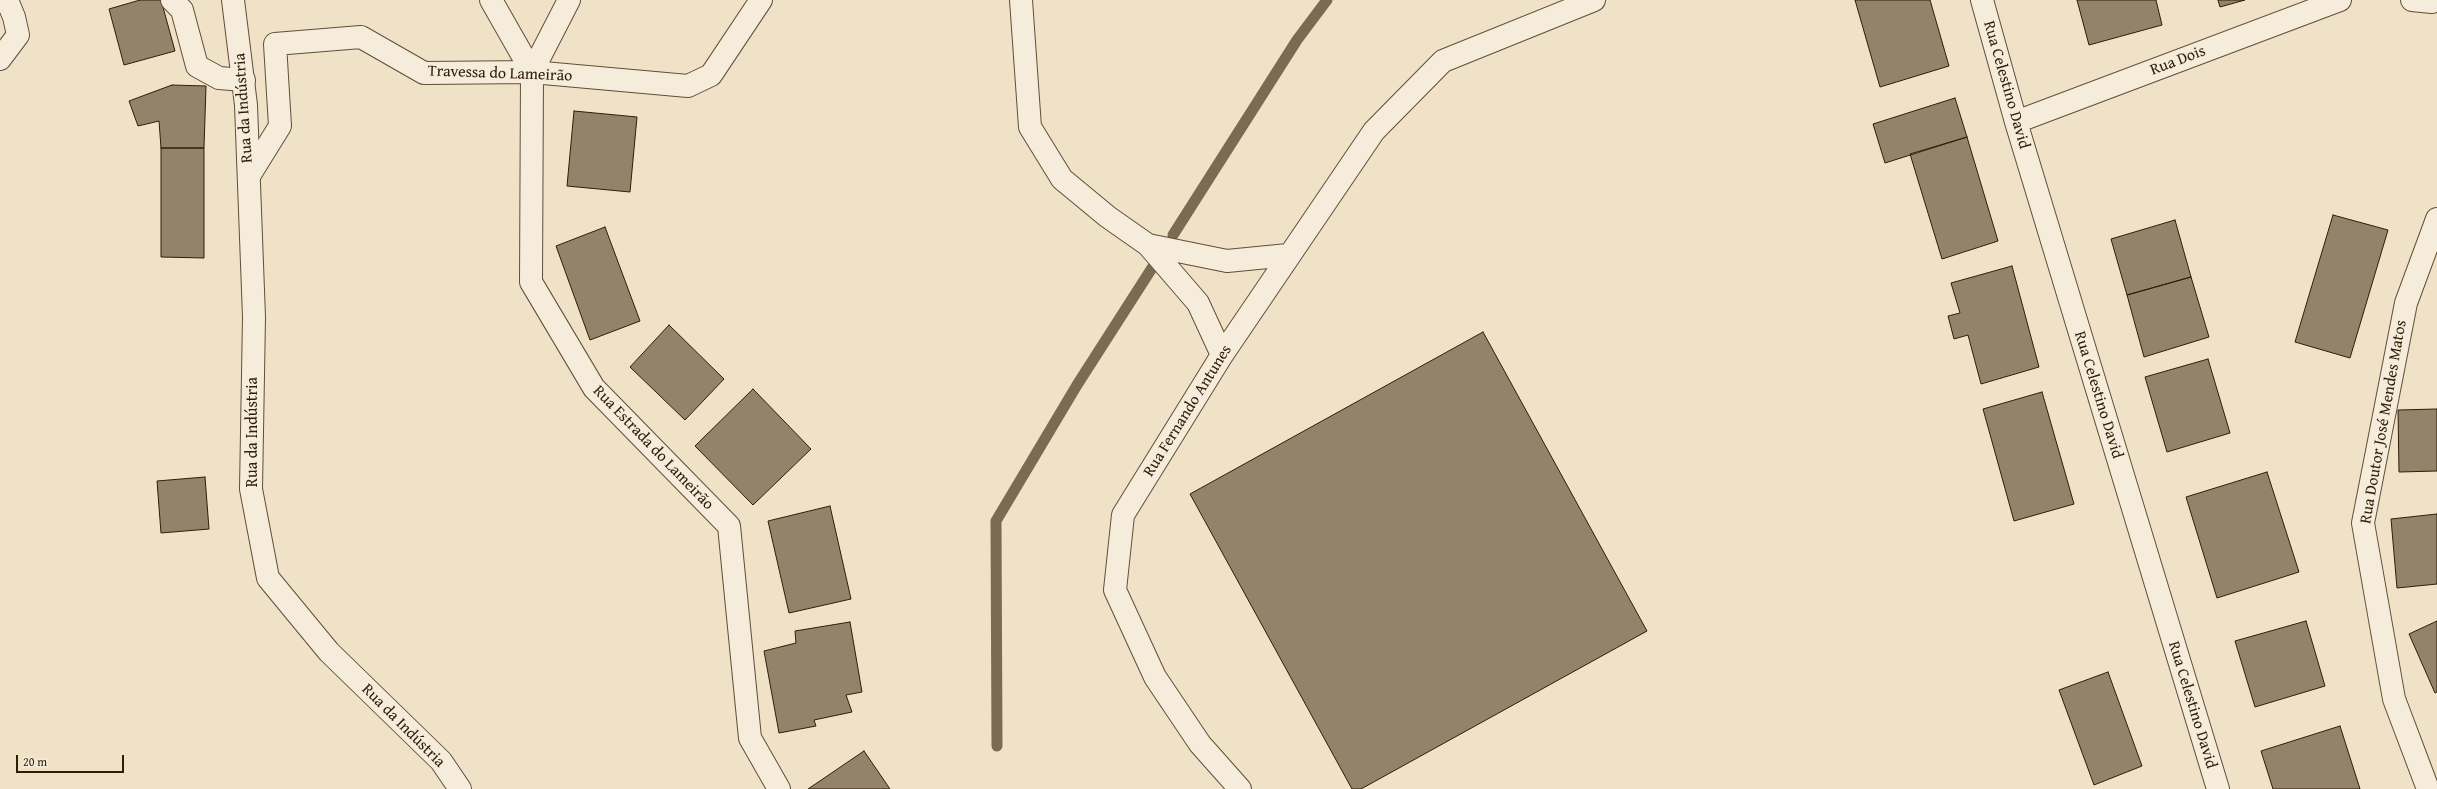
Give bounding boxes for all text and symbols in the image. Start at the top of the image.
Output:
street label: Rua Celestino David [1979,19,2033,151]
street label: Rua Dois [2148,42,2208,80]
street label: Rua da Indústria [231,52,257,164]
street label: Travessa do Lameirão [427,62,573,86]
street label: Rua Doutor José Mendes Matos [2357,319,2411,525]
street label: Rua Celestino David [2069,329,2127,461]
street label: Rua Fernando Antunes [1140,342,1236,480]
street label: Rua da Indústria [243,377,263,487]
street label: Rua Estrada do Lameirão [589,382,717,514]
street label: Rua Celestino David [2163,639,2221,771]
street label: Rua da Indústria [357,680,449,772]
scale bar [18,747,126,773]
text: 20 m [23,753,47,770]

